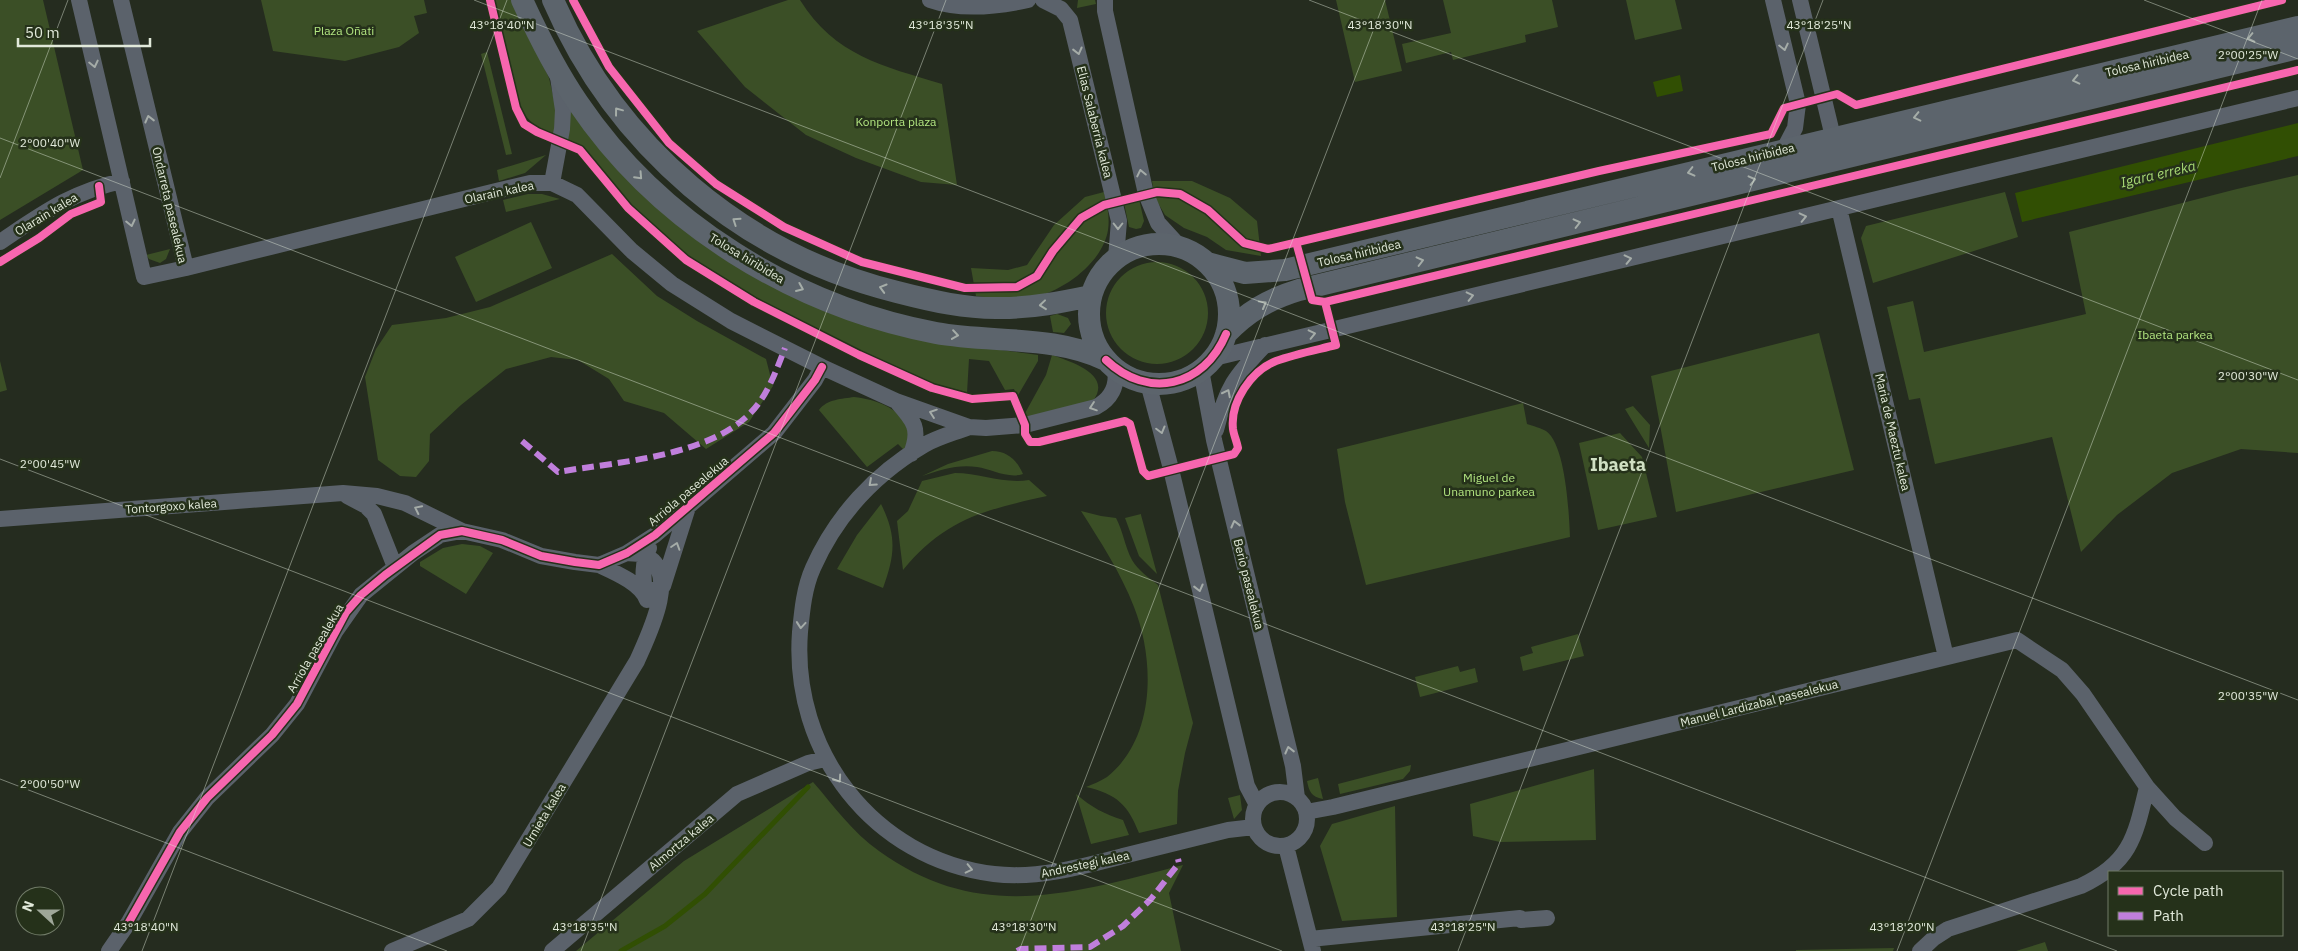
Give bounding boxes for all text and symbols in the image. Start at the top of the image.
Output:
scale bar [18,15,150,47]
text: 43°18'40"N [469,17,535,32]
text: 43°18'35"N [908,17,974,32]
text: 43°18'30"N [1347,17,1413,32]
text: 43°18'25"N [1786,17,1852,32]
text: 50 m [25,23,60,42]
park label: Plaza Oñati [314,23,374,38]
one-way arrow [2246,32,2255,43]
one-way arrow [1778,43,1789,52]
street label: Tolosa hiribidea [2104,46,2191,80]
one-way arrow [1072,47,1082,55]
text: 2°00'25"W [2218,47,2279,62]
one-way arrow [88,60,99,69]
street label: Elias Salaberria kalea [1074,64,1116,180]
one-way arrow [2071,74,2080,85]
one-way arrow [616,108,624,117]
one-way arrow [1913,111,1922,122]
one-way arrow [144,114,155,123]
park label: Konporta plaza [855,114,937,129]
text: 2°00'40"W [20,135,81,150]
street label: Tolosa hiribidea [1710,139,1797,175]
street label: Ondarreta pasealekua [149,145,191,265]
water label: Igara erreka [2119,157,2197,191]
one-way arrow [1687,166,1696,177]
one-way arrow [1137,169,1147,178]
one-way arrow [633,170,642,179]
one-way arrow [1748,175,1757,186]
street label: Olarain kalea [463,177,536,207]
street label: Olarain kalea [12,189,81,239]
one-way arrow [1799,212,1808,223]
one-way arrow [125,218,136,227]
one-way arrow [732,218,741,228]
one-way arrow [1573,218,1582,229]
one-way arrow [1113,223,1123,231]
street label: Tolosa hiribidea [707,230,788,287]
street label: Tolosa hiribidea [1316,236,1403,270]
one-way arrow [1624,254,1633,265]
one-way arrow [1415,256,1424,267]
one-way arrow [795,281,804,292]
one-way arrow [880,284,888,294]
one-way arrow [1466,291,1475,302]
one-way arrow [1039,299,1047,310]
one-way arrow [1258,300,1267,310]
park label: Ibaeta parkea [2137,327,2213,342]
one-way arrow [1308,329,1317,340]
one-way arrow [951,330,959,340]
text: 2°00'30"W [2218,368,2279,383]
street label: Maria de Maeztu kalea [1872,372,1914,493]
one-way arrow [1221,389,1231,398]
one-way arrow [1090,401,1098,411]
one-way arrow [929,409,937,419]
one-way arrow [1155,425,1166,434]
street label: Arriola pasealekua [645,453,732,529]
district label: Ibaeta [1590,453,1646,476]
text: 2°00'45"W [20,456,81,471]
park label: Miguel de Unamuno parkea [1443,470,1536,499]
one-way arrow [868,478,877,487]
street label: Tontorgoxo kalea [125,495,218,517]
one-way arrow [414,505,423,515]
one-way arrow [1230,519,1241,528]
street label: Berio pasealekua [1230,537,1268,631]
one-way arrow [670,542,680,551]
one-way arrow [1194,583,1204,591]
street label: Arriola pasealekua [283,600,347,695]
one-way arrow [795,621,806,629]
street label: Manuel Lardizabal pasealekua [1679,676,1840,730]
text: 2°00'35"W [2218,688,2279,703]
one-way arrow [1284,745,1295,754]
one-way arrow [832,774,841,783]
text: 2°00'50"W [20,776,81,791]
street label: Urnieta kalea [519,780,569,849]
street label: Almortza kalea [645,810,717,874]
street label: Andrestegi kalea [1039,847,1131,881]
one-way arrow [965,863,974,874]
legend [2108,871,2283,936]
text: Cycle path [2153,881,2224,900]
north arrow [15,886,65,936]
text: N [18,898,38,914]
text: Path [2153,906,2184,925]
text: 43°18'40"N [113,919,179,934]
text: 43°18'35"N [552,919,618,934]
text: 43°18'30"N [991,919,1057,934]
text: 43°18'25"N [1430,919,1496,934]
text: 43°18'20"N [1869,919,1935,934]

